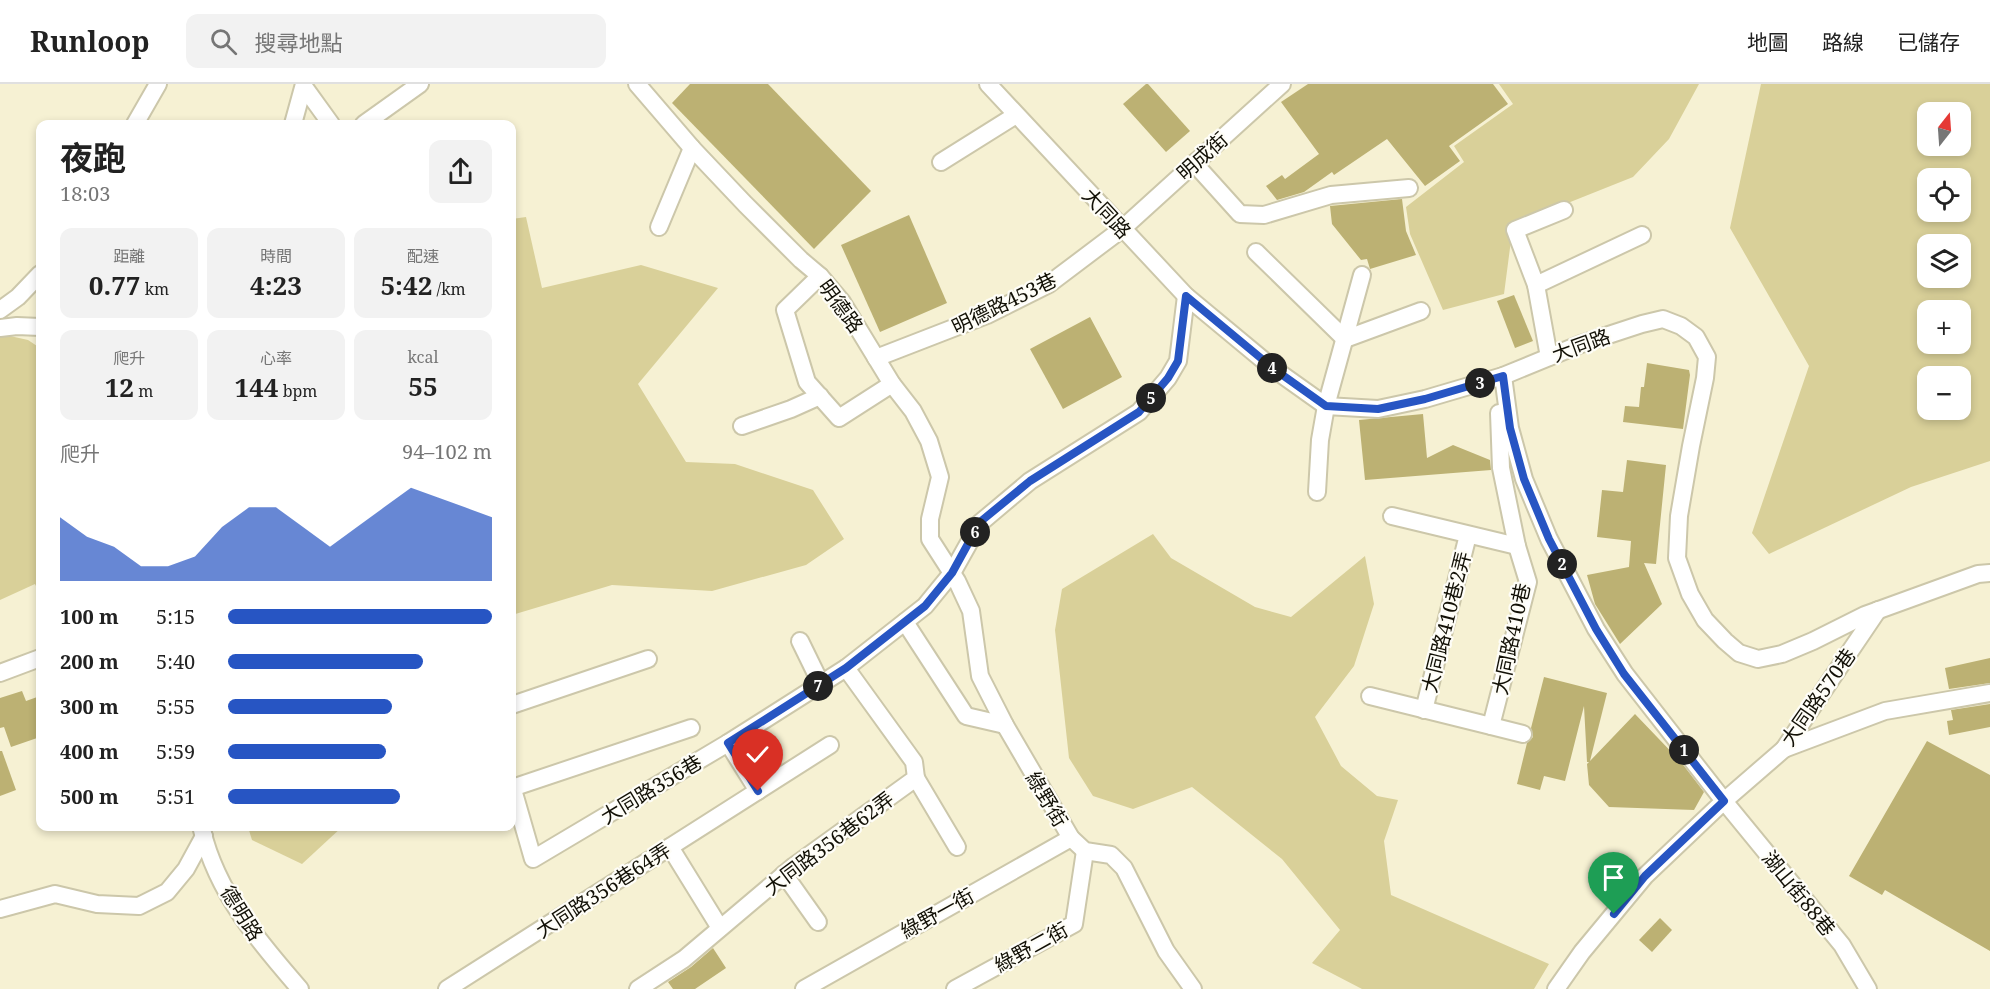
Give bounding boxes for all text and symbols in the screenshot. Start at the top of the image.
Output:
search box [186,14,606,68]
text: Runloop [30,22,150,60]
icon: search [207,25,240,58]
text: 搜尋地點 [255,27,343,57]
text: 地圖 [1747,28,1789,56]
text: 路線 [1822,28,1864,56]
text: 已儲存 [1897,28,1960,56]
north arrow [1917,102,1971,156]
map controls [1917,102,1971,420]
street label: 明成街 [1171,126,1233,186]
text: 夜跑 [60,135,126,180]
button: share [429,140,492,203]
button: locate [1917,168,1971,222]
text: 18:03 [60,180,110,207]
street label: 大同路 [1077,182,1137,244]
button: layers [1917,234,1971,288]
text: 距離 [113,245,145,267]
text: 時間 [260,245,292,267]
text: 配速 [407,245,439,267]
street label: 明德路453巷 [947,266,1061,340]
text: 0.77 [89,267,141,303]
text: 4:23 [250,267,302,303]
text: 5:42 [380,267,432,303]
street label: 明德路 [812,274,870,338]
text: km [141,278,169,300]
text: /km [432,278,466,300]
button: + [1917,300,1971,354]
street label: 大同路 [1548,322,1614,368]
text: kcal [408,346,438,368]
text: 爬升 [113,347,145,369]
text: 心率 [260,347,292,369]
pin: 4 [1257,353,1287,383]
text: 4 [1267,357,1277,379]
button: − [1917,366,1971,420]
text: 55 [408,368,438,404]
pin: 3 [1465,368,1495,398]
text: 12 [105,369,134,405]
text: 144 [234,369,279,405]
text: 3 [1475,372,1485,394]
text: m [134,380,153,402]
text: bpm [279,380,318,402]
pin: 5 [1136,383,1166,413]
text: 5 [1146,387,1156,409]
text: 94–102 m [402,438,492,465]
text: 爬升 [60,440,100,467]
pin: 6 [960,517,990,547]
text: 6 [970,521,980,543]
street label: 大同路410巷2弄 [1415,549,1477,695]
pin: 2 [1547,549,1577,579]
text: 2 [1557,553,1567,575]
street label: 大同路410巷 [1486,581,1536,697]
text: 100 m [60,603,119,630]
text: 5:15 [156,603,195,630]
street label: 大同路570巷 [1774,643,1862,751]
text: 200 m [60,648,119,675]
text: 5:40 [156,648,195,675]
pin: 7 [803,671,833,701]
text: 7 [813,675,823,697]
text: 300 m [60,693,119,720]
text: 5:55 [156,693,195,720]
pin [732,729,783,791]
pin: 1 [1669,735,1699,765]
text: 400 m [60,738,119,765]
text: 5:59 [156,738,195,765]
icon: check [741,738,774,771]
text: 1 [1679,739,1689,761]
street label: 大同路356巷 [595,748,707,830]
street label: 綠野街 [1020,766,1074,832]
text: 500 m [60,783,119,810]
text: 5:51 [156,783,195,810]
street label: 大同路356巷62弄 [759,785,899,901]
street label: 大同路356巷64弄 [530,836,676,944]
street label: 湖山街88巷 [1756,845,1842,941]
pin [1588,852,1639,914]
icon: arrive [1597,861,1630,894]
street label: 德明路 [215,880,269,946]
street label: 綠野一街 [895,882,979,944]
street label: 綠野二街 [989,916,1073,978]

